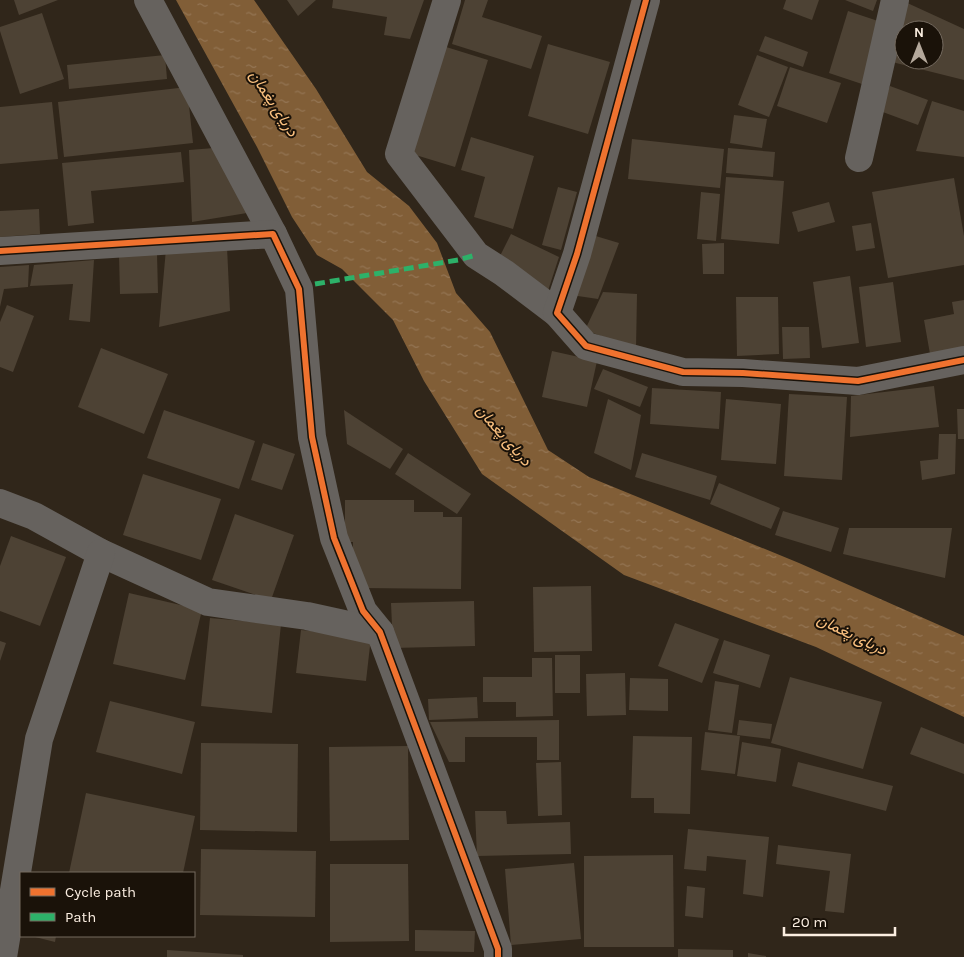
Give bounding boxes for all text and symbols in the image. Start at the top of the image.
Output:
north arrow [894,20,944,70]
text: N [914,24,924,41]
water label: دریای پغمان [244,66,303,141]
water label: دریای پغمان [471,400,536,471]
water label: دریای پغمان [813,609,890,661]
legend [20,872,195,937]
text: Cycle path [65,883,136,901]
scale bar [784,904,895,936]
text: Path [65,908,96,926]
text: 20 m [792,913,827,931]

